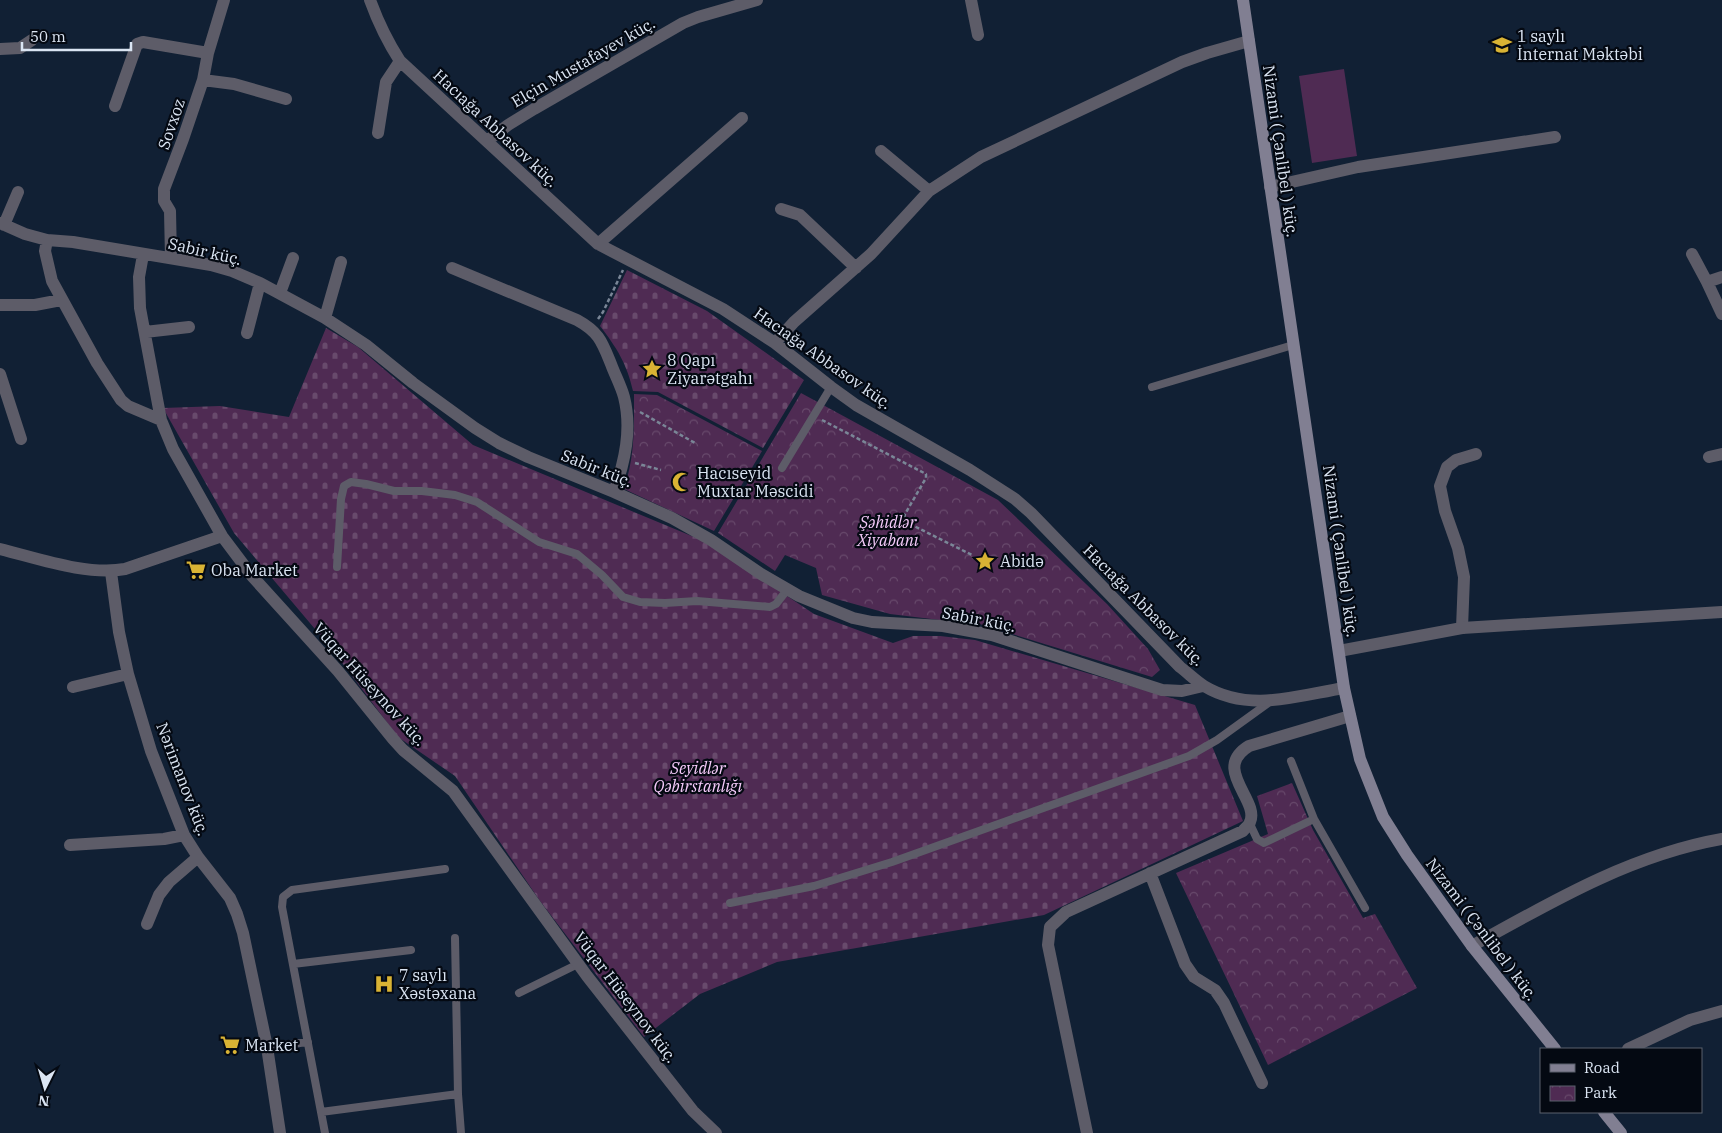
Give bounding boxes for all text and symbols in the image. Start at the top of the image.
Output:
street label: Elçin Mustafayev küç. [508,13,658,111]
scale bar [22,20,131,52]
place label: 1 saylı İnternat Məktəbi [1517,26,1643,64]
text: 50 m [30,27,66,46]
school or university icon: 1 saylı İnternat Məktəbi [1491,34,1513,56]
street label: Nizami ( Çənlibel ) küç. [1259,64,1303,238]
street label: Hacıağa Abbasov küç. [429,65,563,191]
street label: Sovxoz [153,96,189,152]
street label: Sabir küç. [166,233,244,269]
street label: Hacıağa Abbasov küç. [750,303,896,413]
place label: 8 Qapı Ziyarətgahı [667,350,753,388]
place icon: 8 Qapı Ziyarətgahı [641,358,663,380]
street label: Sabir küç. [559,445,635,491]
place label: Hacıseyid Muxtar Məscidi [697,463,813,501]
street label: Nizami ( Çənlibel ) küç. [1319,464,1363,638]
mosque icon: Hacıseyid Muxtar Məscidi [671,471,693,493]
park label: Şəhidlər Xiyabanı [856,512,919,550]
street label: Hacıağa Abbasov küç. [1079,540,1209,670]
place icon: Abidə [974,550,996,572]
place label: Abidə [1000,551,1044,571]
supermarket icon: Oba Market [185,559,207,581]
place label: Oba Market [211,560,298,580]
street label: Sabir küç. [940,602,1018,636]
street label: Vüqar Hüseynov küç. [309,618,431,750]
street label: Nərimanov küç. [152,720,214,838]
park label: Seyidlər Qəbirstanlığı [654,758,743,796]
street label: Nizami ( Çənlibel ) küç. [1422,854,1542,1004]
street label: Vüqar Hüseynov küç. [570,927,682,1067]
place label: 7 saylı Xəstəxana [399,965,477,1003]
hospital icon: 7 saylı Xəstəxana [373,973,395,995]
supermarket icon: Market [219,1034,241,1056]
place label: Market [245,1035,298,1055]
legend [1540,1048,1702,1113]
text: Road [1584,1058,1620,1077]
north arrow [20,1063,70,1113]
text: Park [1584,1083,1617,1102]
text: N [38,1092,50,1110]

